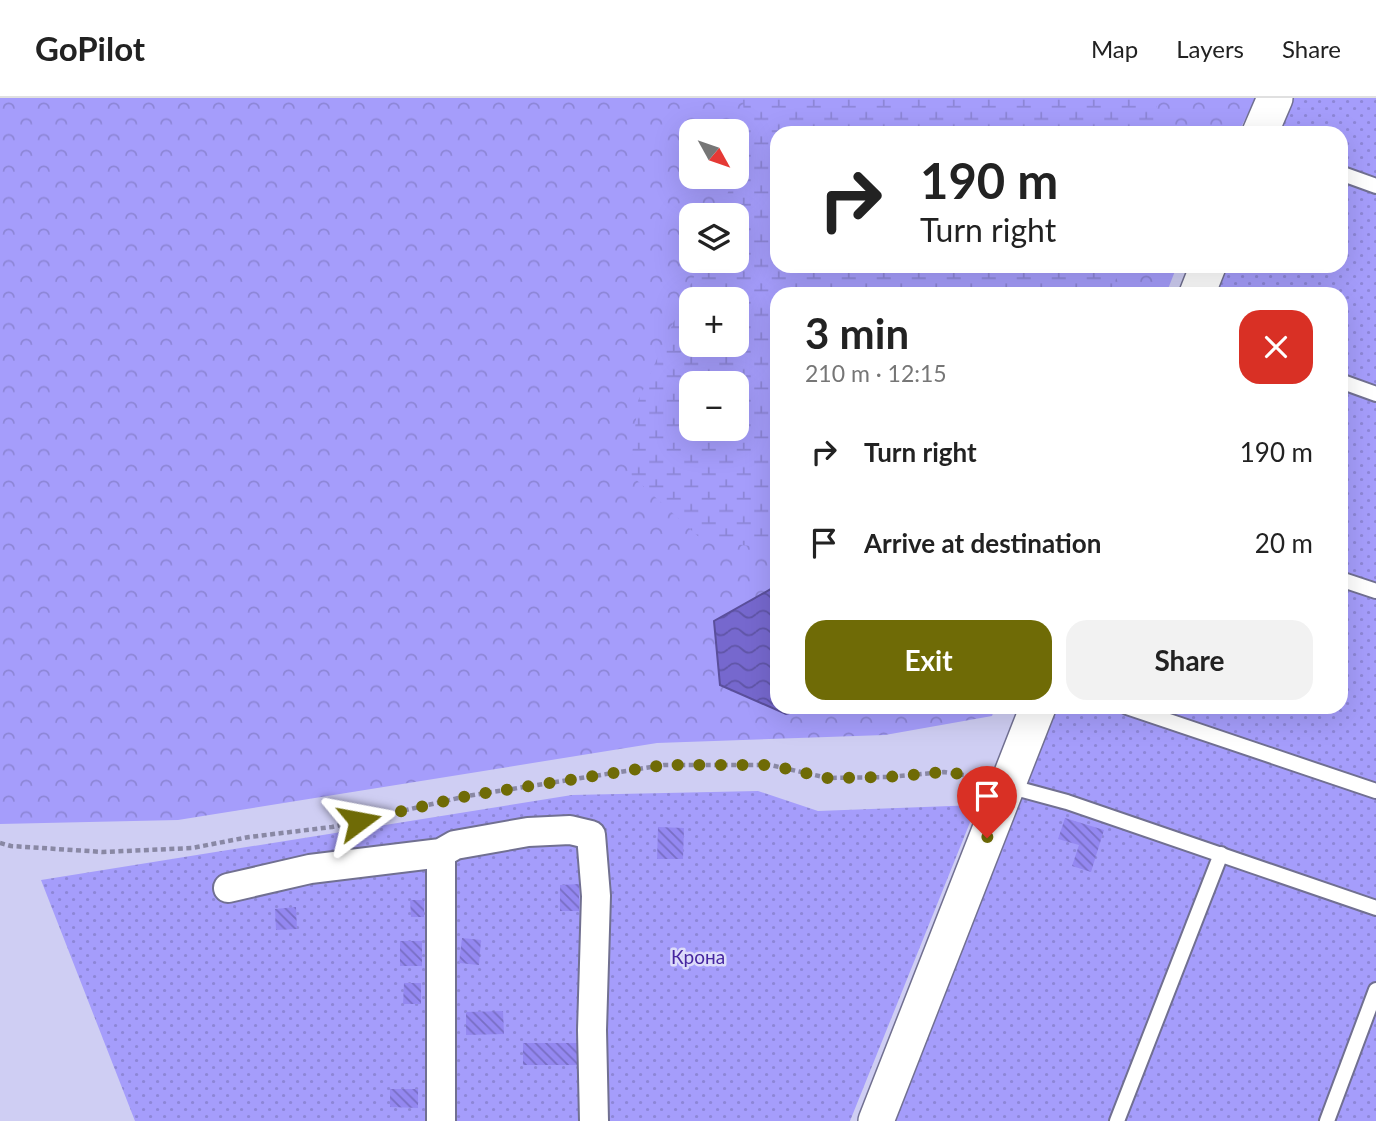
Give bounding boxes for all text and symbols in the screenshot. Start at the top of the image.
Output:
text: GoPilot [35,28,145,68]
text: Map [1091,34,1138,63]
text: Layers [1176,34,1244,63]
text: Share [1282,34,1341,63]
north arrow [679,119,749,189]
map controls [679,119,749,441]
text: 190 m [920,151,1058,209]
icon: right [805,154,896,245]
button: layers [679,203,749,273]
text: Turn right [920,210,1056,249]
button: + [679,287,749,357]
text: 3 min [805,308,909,358]
button: close [1239,310,1313,384]
text: 210 m · 12:15 [805,359,947,387]
button: − [679,371,749,441]
icon: right [805,433,843,471]
text: Turn right [864,436,977,468]
text: 190 m [1240,436,1313,468]
icon: arrive [805,524,843,562]
text: Arrive at destination [864,527,1101,559]
text: 20 m [1255,527,1313,559]
button: Exit [805,620,1052,700]
button: Share [1066,620,1313,700]
pin [957,766,1017,838]
icon: arrive [968,777,1006,815]
position arrow [322,784,396,858]
park label: Крона [671,945,725,968]

